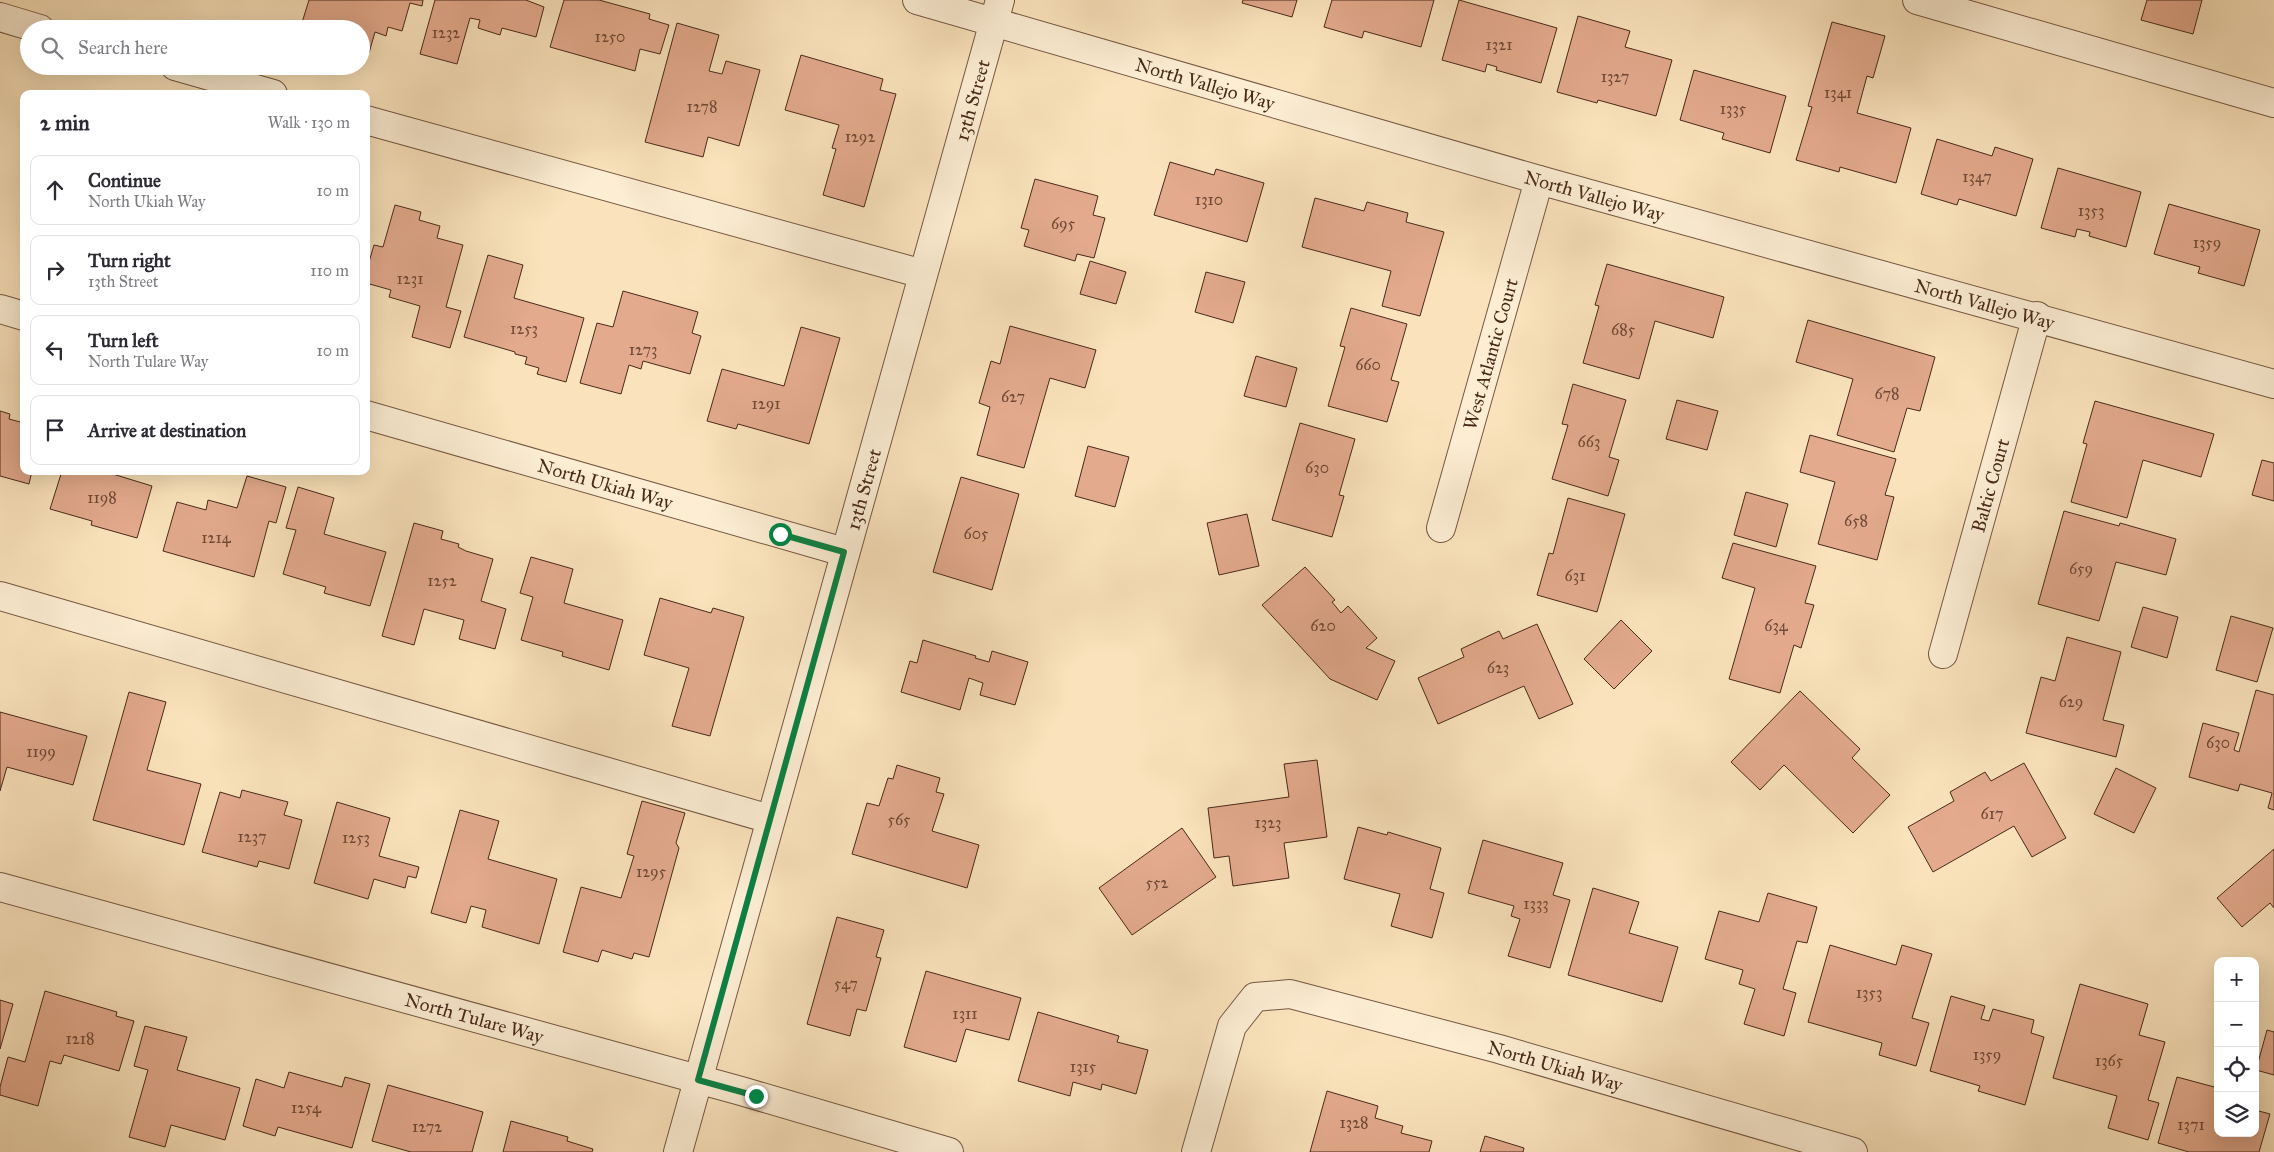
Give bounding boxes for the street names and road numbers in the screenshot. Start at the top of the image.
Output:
street label: North Vallejo Way [1133,53,1279,115]
street label: 13th Street [950,57,995,144]
street label: North Vallejo Way [1522,165,1668,227]
street label: North Vallejo Way [1912,274,2058,335]
street label: West Atlantic Court [1458,275,1523,432]
street label: Baltic Court [1966,436,2014,535]
street label: 13th Street [841,446,886,533]
street label: North Ukiah Way [535,454,677,515]
street label: North Tulare Way [402,988,547,1048]
street label: North Ukiah Way [1485,1036,1626,1097]

